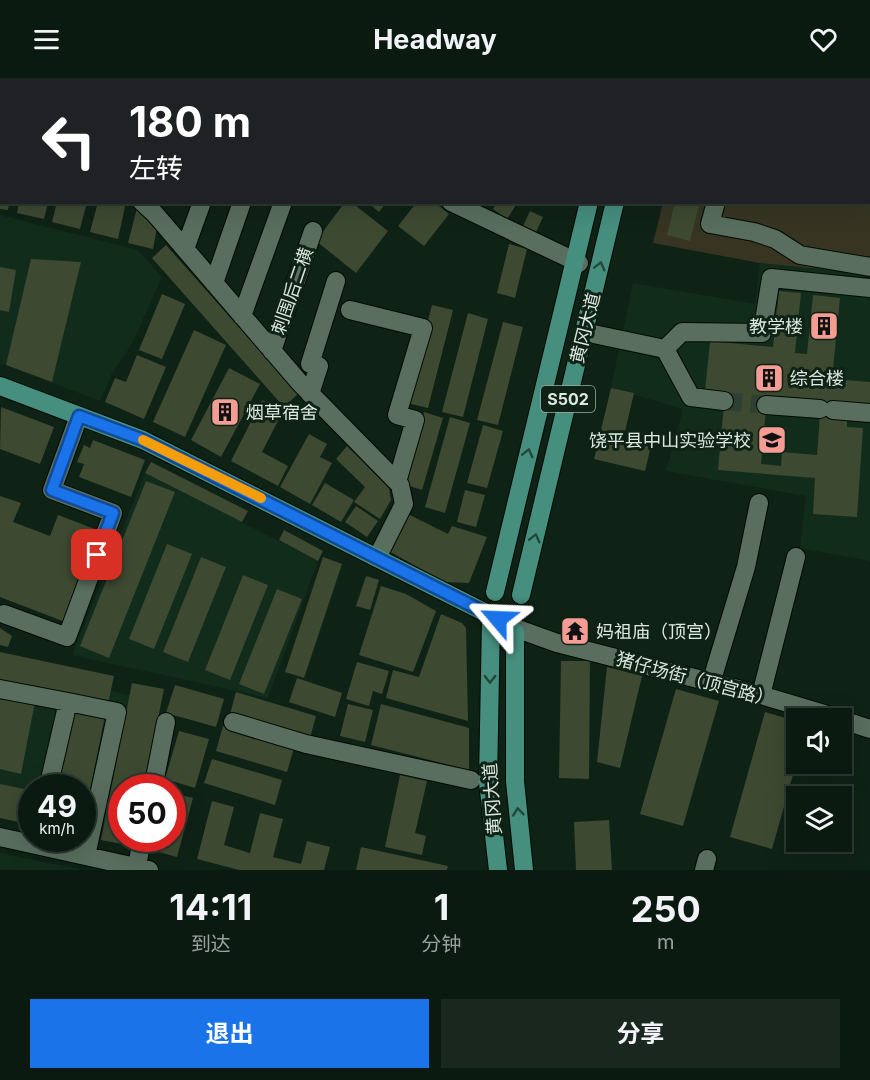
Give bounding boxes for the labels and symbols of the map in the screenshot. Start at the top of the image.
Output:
street label: 刺围后二横 [267,245,317,337]
one-way arrow [592,262,605,272]
street label: 黄冈大道 [566,291,604,365]
building icon: 教学楼 [808,310,840,342]
place label: 教学楼 [749,316,803,337]
building icon: 综合楼 [753,362,785,394]
place label: 综合楼 [790,368,844,389]
road number: S502 [541,386,595,412]
building icon: 烟草宿舍 [209,396,241,428]
place label: 烟草宿舍 [246,402,318,423]
school or university icon: 饶平县中山实验学校 [756,424,788,456]
place label: 饶平县中山实验学校 [589,430,751,451]
one-way arrow [521,448,534,458]
pin [71,529,122,580]
one-way arrow [527,533,540,543]
position arrow [466,587,530,651]
temple icon: 妈祖庙（顶宫） [559,615,591,647]
place label: 妈祖庙（顶宫） [596,621,722,642]
street label: 猪仔场街（顶宫路） [614,648,776,710]
one-way arrow [484,674,496,683]
street label: 黄冈大道 [479,762,505,836]
speed limit sign: 50 [108,774,186,852]
one-way arrow [512,807,525,816]

